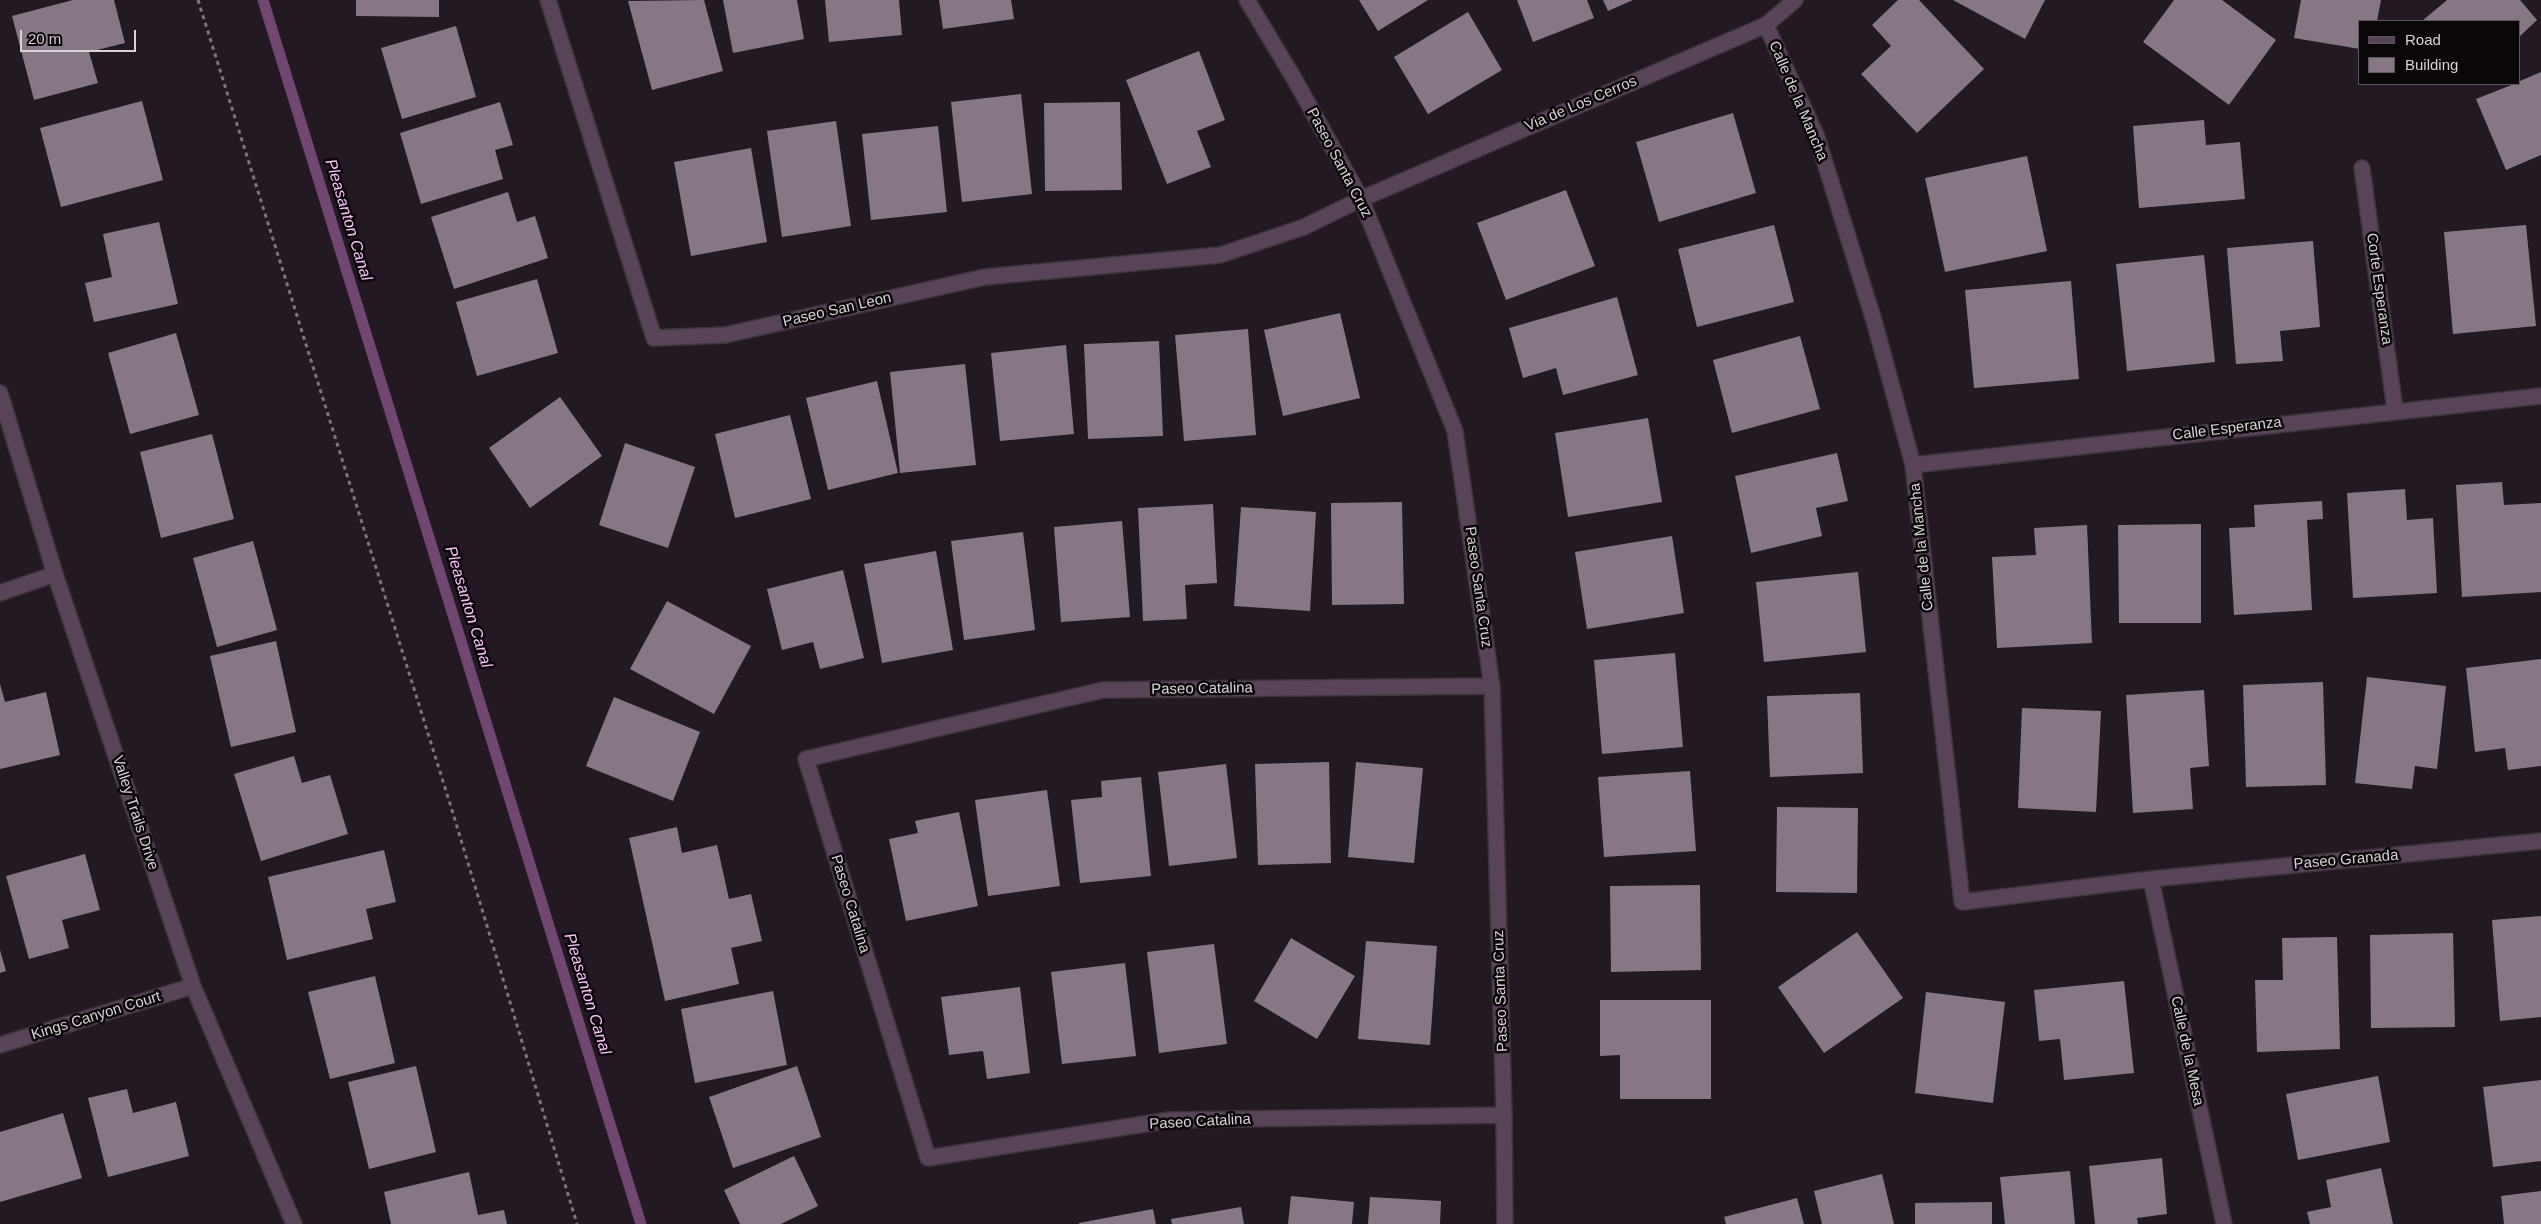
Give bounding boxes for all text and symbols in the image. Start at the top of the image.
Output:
scale bar [22,20,139,52]
legend [2358,20,2521,85]
text: 20 m [28,30,61,47]
text: Road [2405,31,2441,48]
street label: Calle de la Mancha [1765,38,1831,164]
text: Building [2405,56,2458,73]
street label: Via de Los Cerros [1522,72,1640,136]
street label: Paseo Santa Cruz [1302,105,1376,221]
water label: Pleasanton Canal [320,157,376,283]
street label: Corte Esperanza [2362,232,2396,346]
street label: Paseo San Leon [781,289,893,331]
street label: Calle Esperanza [2171,413,2283,445]
street label: Calle de la Mancha [1906,482,1938,612]
street label: Paseo Santa Cruz [1461,525,1495,649]
water label: Pleasanton Canal [440,544,496,670]
street label: Paseo Catalina [1151,679,1253,699]
street label: Valley Trails Drive [108,754,162,872]
street label: Paseo Granada [2293,846,2399,874]
street label: Paseo Catalina [827,853,873,955]
street label: Paseo Santa Cruz [1490,930,1512,1052]
water label: Pleasanton Canal [559,931,615,1057]
street label: Kings Canyon Court [29,988,163,1044]
street label: Calle de la Mesa [2167,994,2207,1108]
street label: Paseo Catalina [1149,1110,1251,1134]

